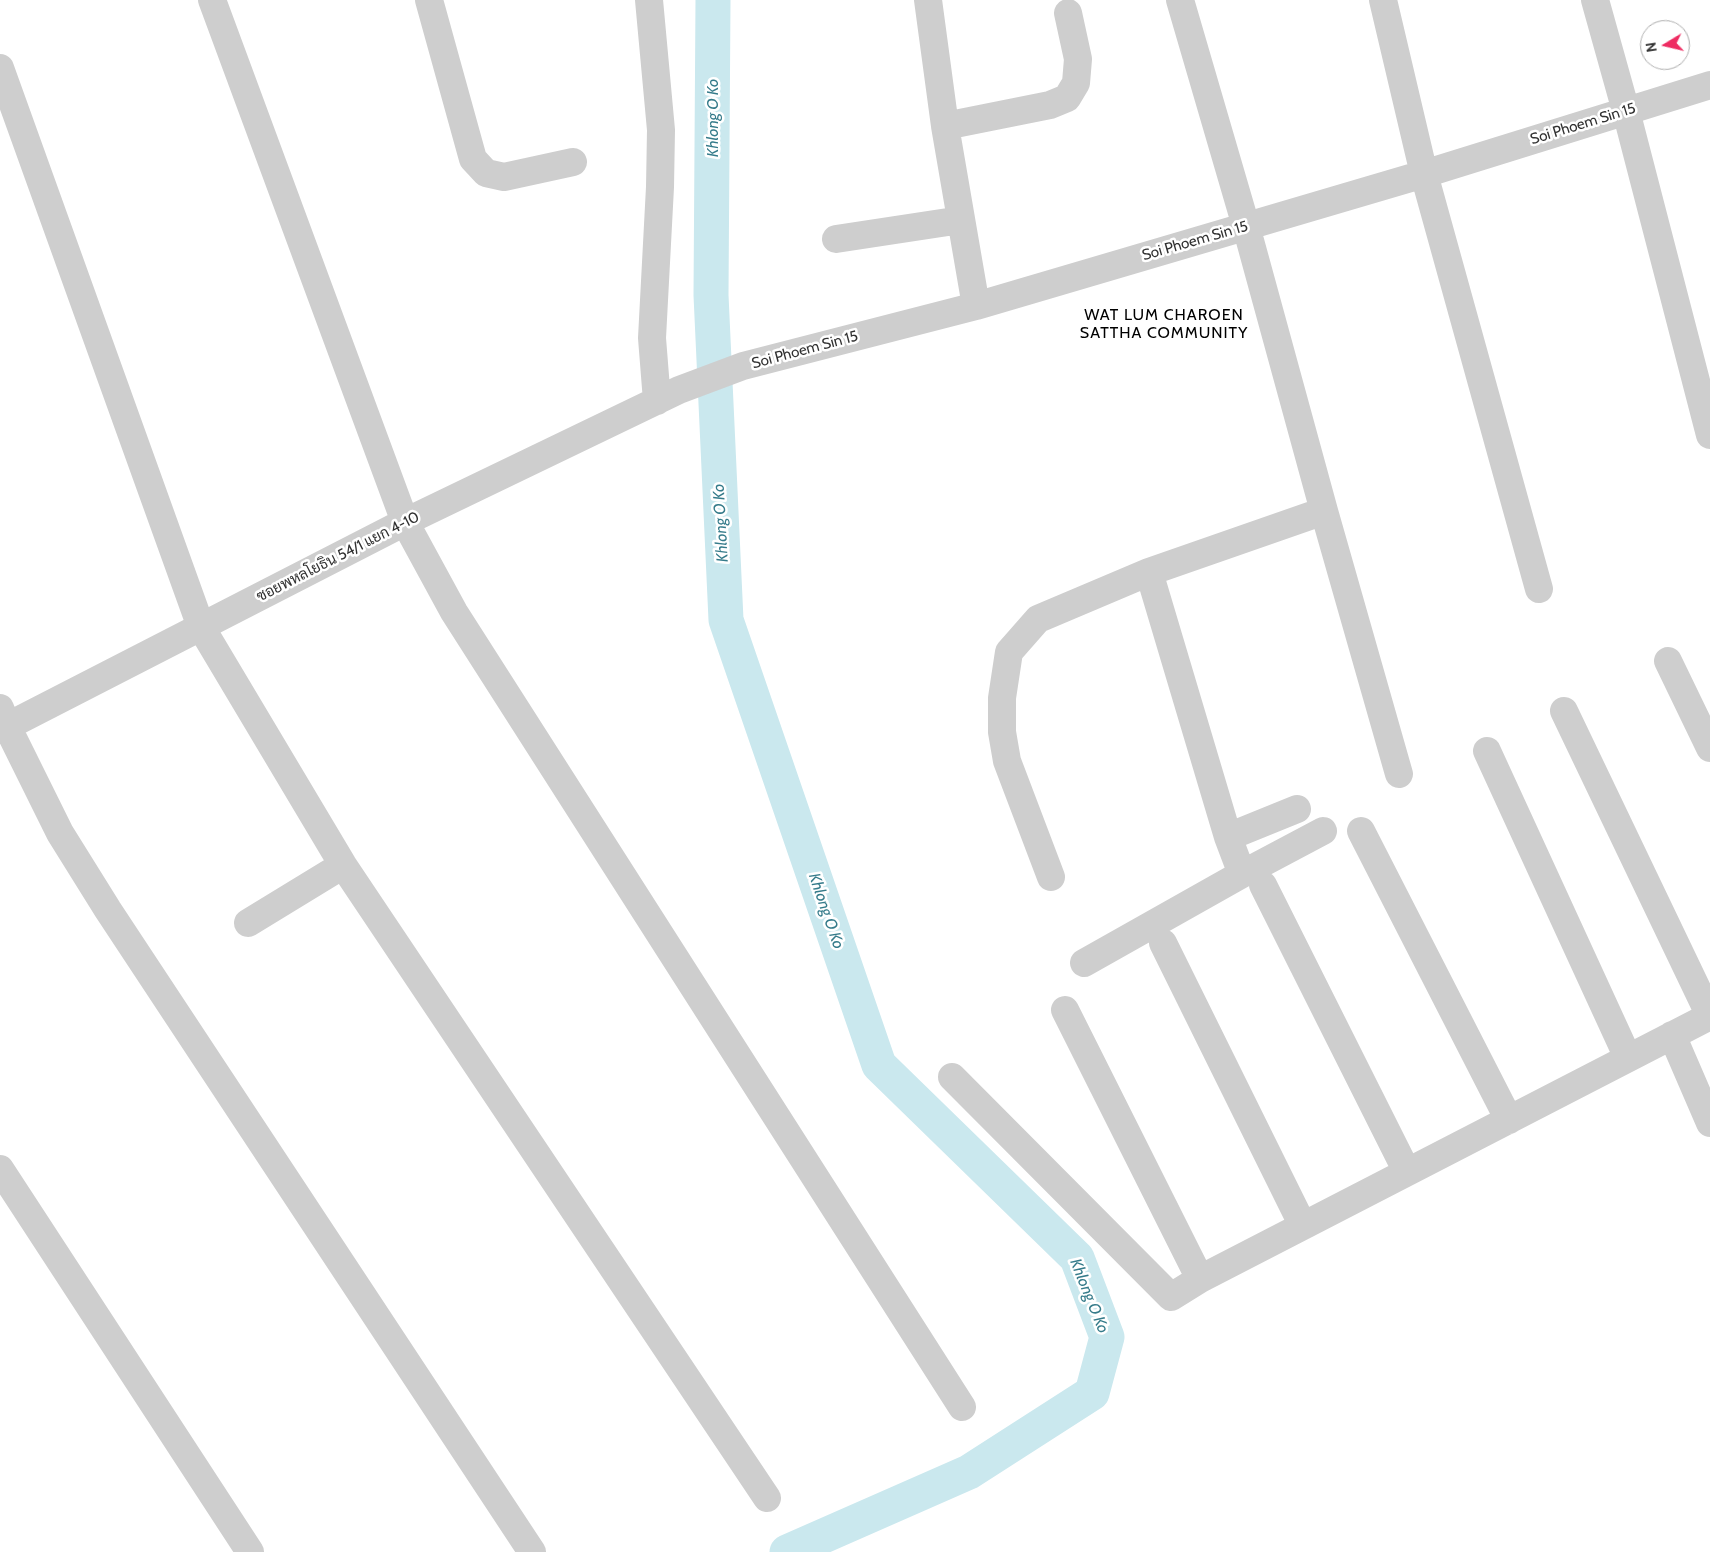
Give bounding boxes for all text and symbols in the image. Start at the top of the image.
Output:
north arrow [1640,20,1690,70]
text: N [1642,41,1661,53]
water label: Khlong O Ko [703,79,723,157]
street label: Soi Phoem Sin 15 [1528,99,1638,149]
street label: Soi Phoem Sin 15 [1140,217,1250,265]
district label: WAT LUM CHAROEN SATTHA COMMUNITY [1078,305,1250,343]
street label: Soi Phoem Sin 15 [750,327,860,373]
water label: Khlong O Ko [709,483,733,563]
street label: ซอยพหลโยธิน 54/1 แยก 4-10 [254,508,422,606]
water label: Khlong O Ko [804,871,848,951]
water label: Khlong O Ko [1065,1256,1113,1336]

